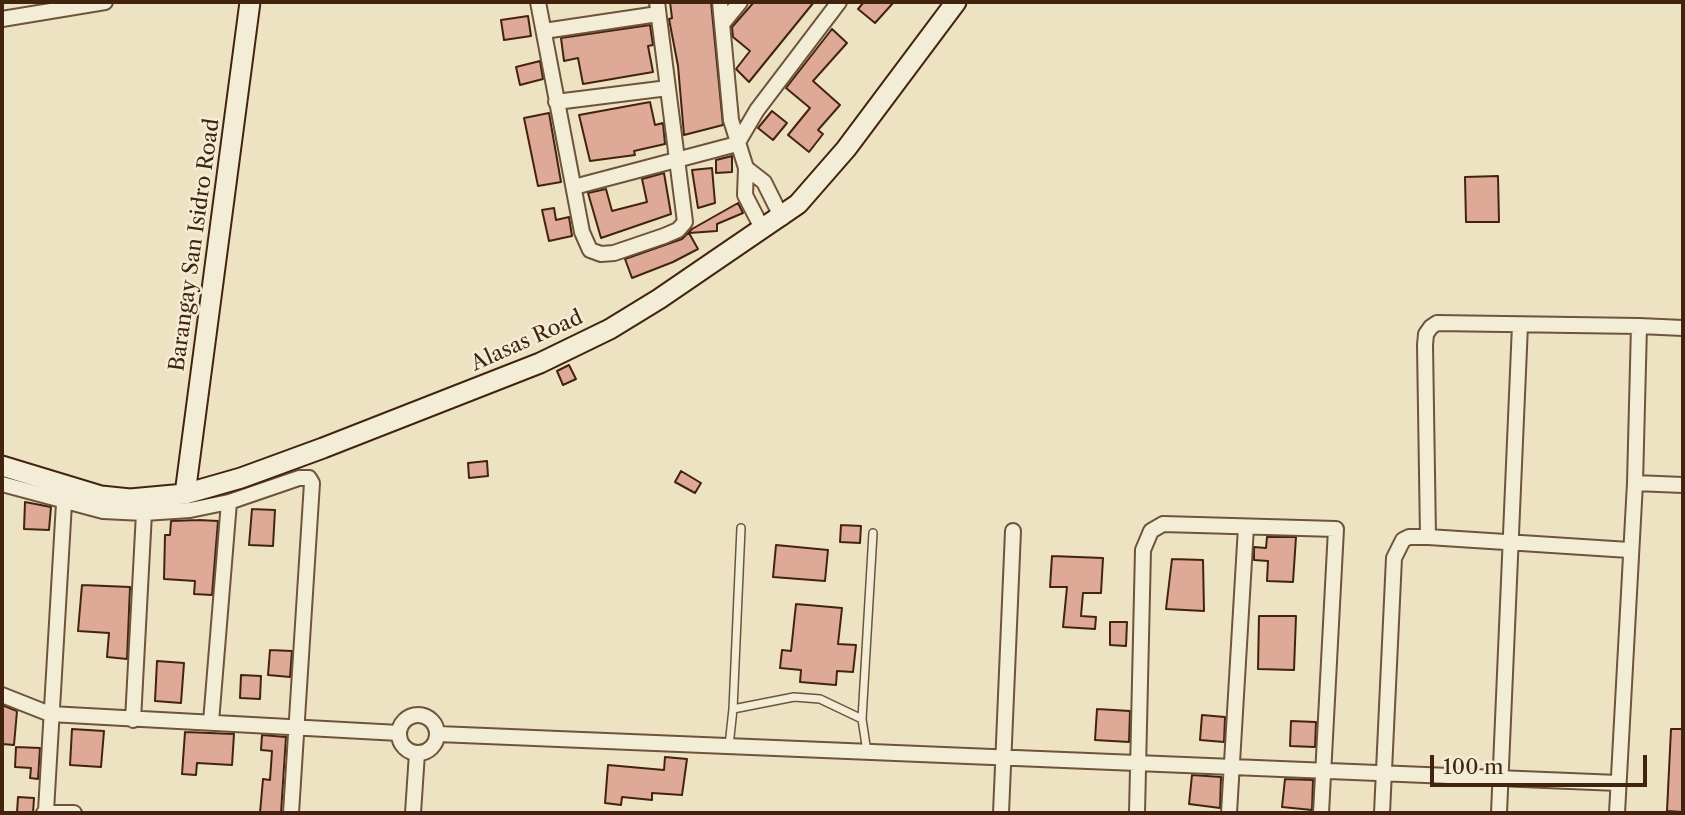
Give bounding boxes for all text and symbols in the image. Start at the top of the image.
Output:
street label: Barangay San Isidro Road [165,117,225,373]
street label: Alasas Road [467,305,587,377]
scale bar [1433,742,1650,786]
text: 100 m [1443,754,1504,779]

